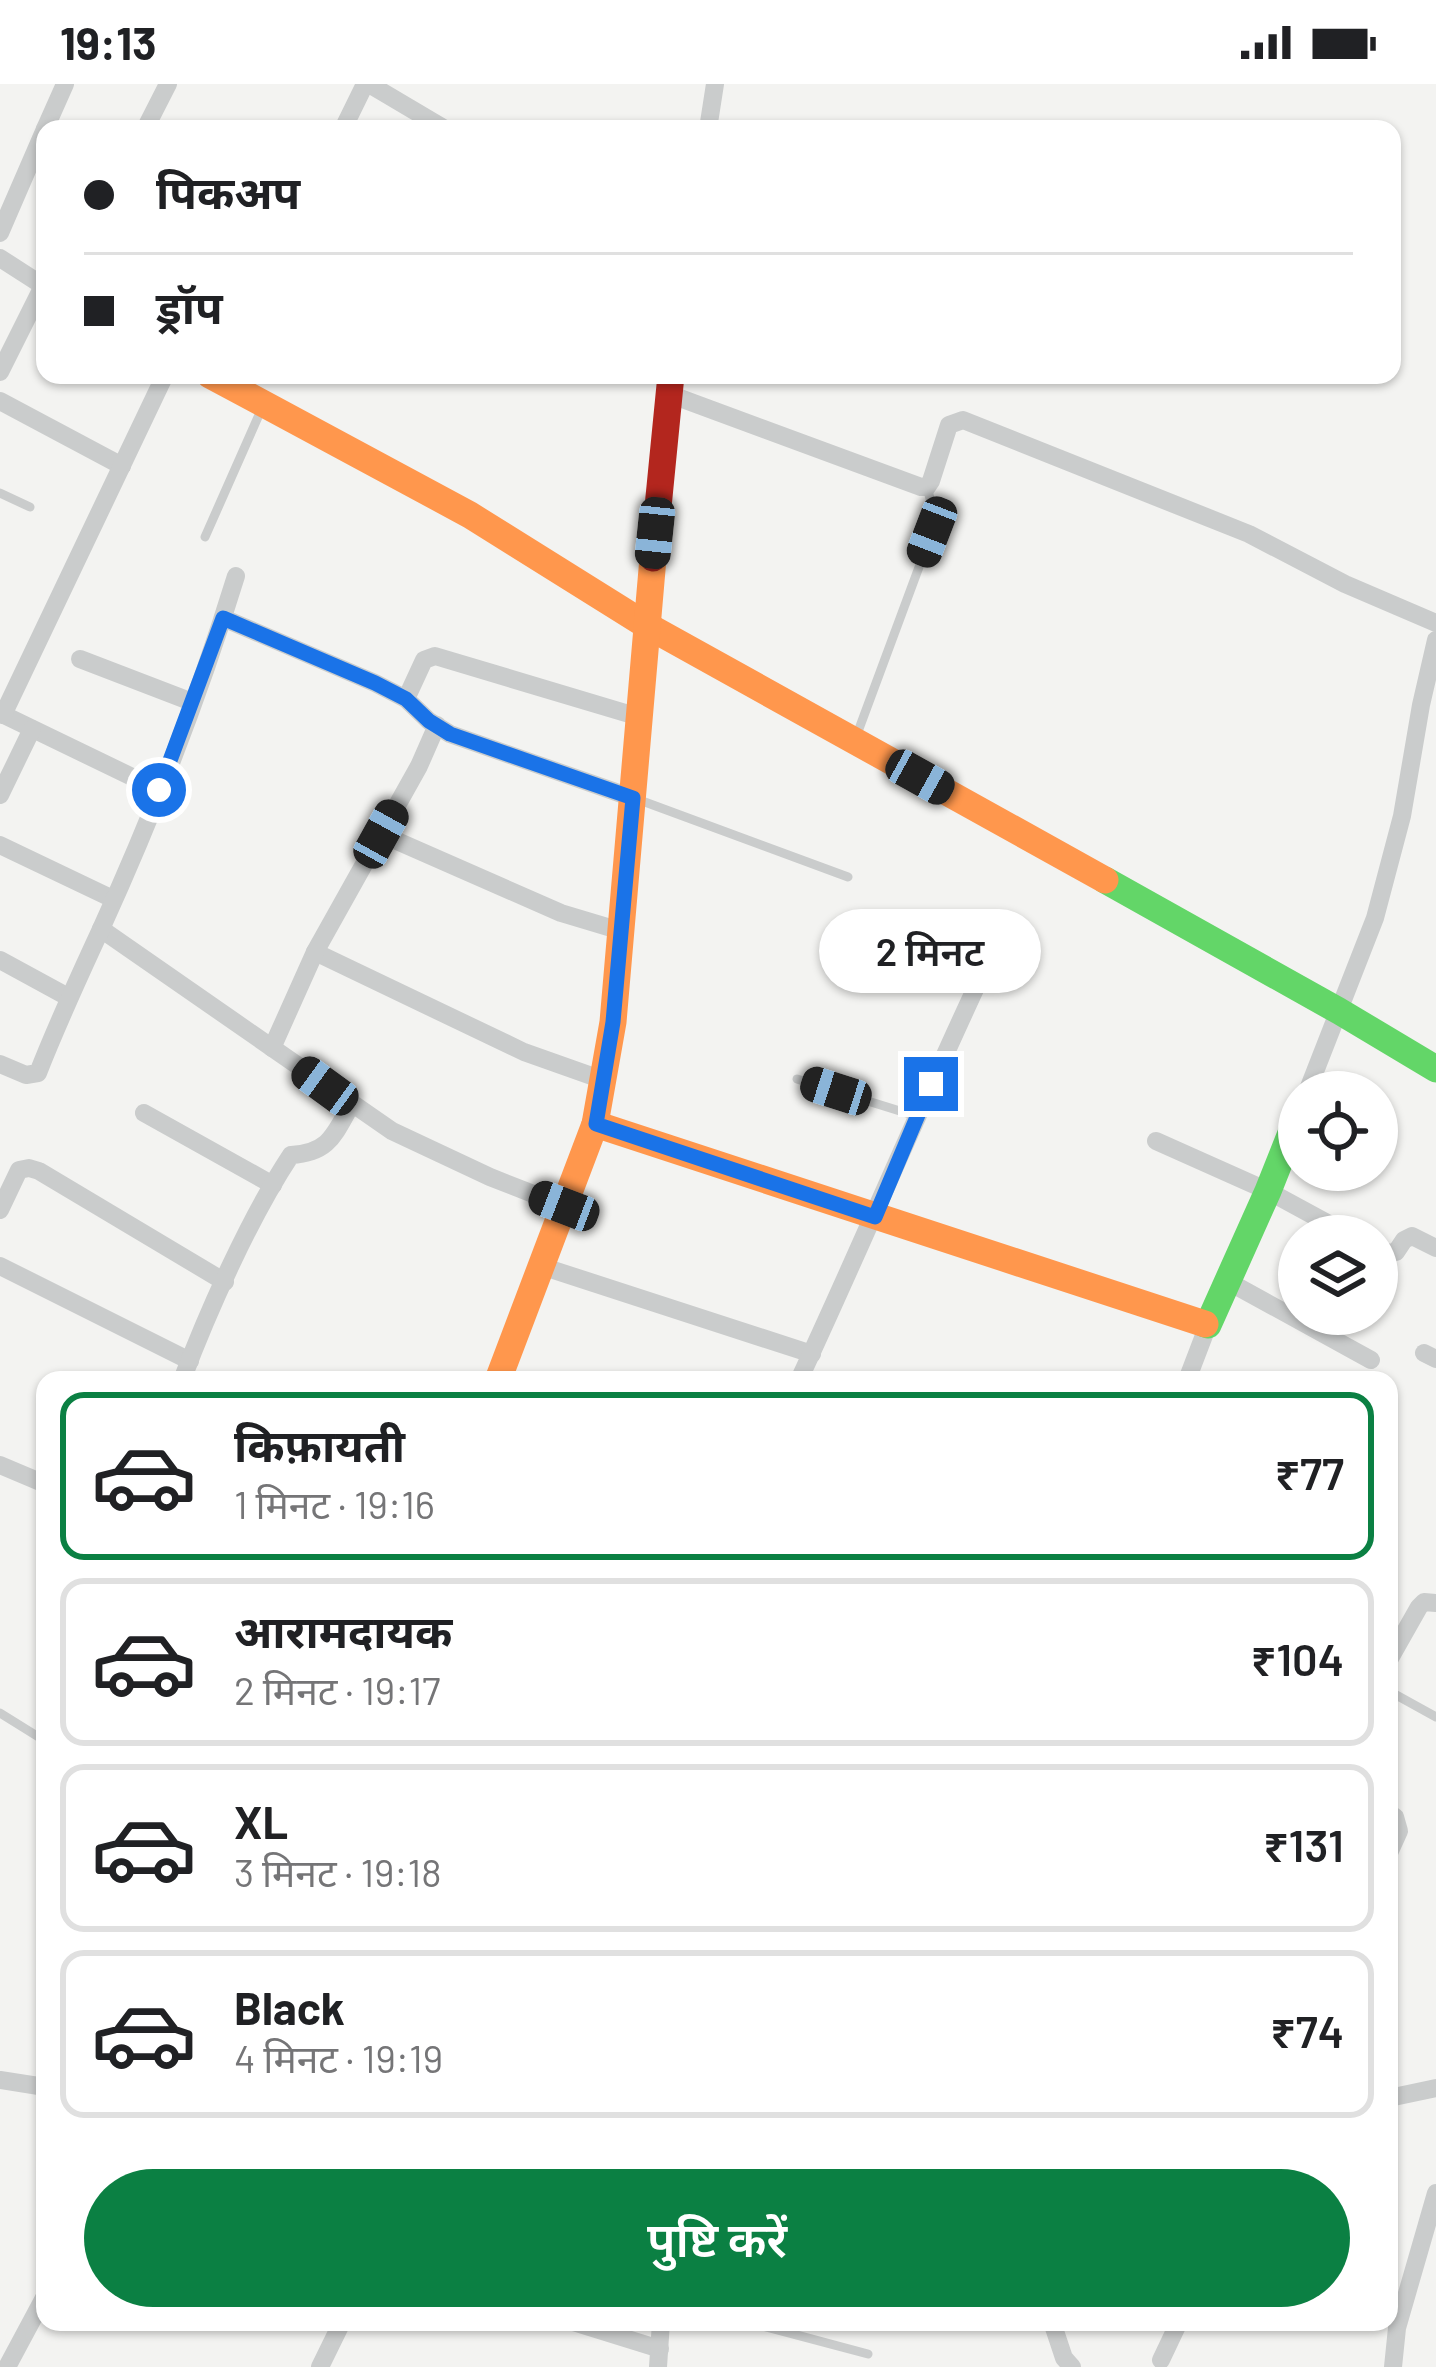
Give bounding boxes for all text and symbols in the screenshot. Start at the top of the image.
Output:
text: 19:13 [60,15,156,69]
text: पिकअप [156,164,300,218]
text: ड्रॉप [156,279,223,333]
car [902,492,962,572]
car [633,495,677,571]
car [880,744,960,810]
route start [132,763,186,817]
car [348,794,414,874]
callout: 2 मिनट [820,910,1042,994]
text: 2 मिनट [876,927,984,974]
car [285,1050,365,1122]
route end [904,1057,958,1111]
car [796,1063,876,1119]
map controls [1278,1071,1398,1335]
button: locate [1278,1071,1398,1191]
car [524,1176,604,1236]
button: layers [1278,1215,1398,1335]
text: किफ़ायती [234,1417,405,1471]
icon: car [90,1422,198,1530]
text: ₹77 [1275,1445,1344,1499]
text: 1 मिनट · 19:16 [234,1480,435,1527]
text: आरामदायक [234,1603,452,1657]
icon: car [90,1608,198,1716]
text: ₹104 [1251,1631,1344,1685]
text: 2 मिनट · 19:17 [234,1666,441,1713]
icon: car [90,1794,198,1902]
text: XL [234,1794,288,1848]
text: ₹131 [1263,1817,1344,1871]
text: 3 मिनट · 19:18 [234,1848,442,1895]
icon: car [90,1980,198,2088]
text: Black [234,1980,345,2034]
text: ₹74 [1270,2003,1344,2057]
text: 4 मिनट · 19:19 [234,2034,443,2081]
button: पुष्टि करें [84,2169,1350,2307]

